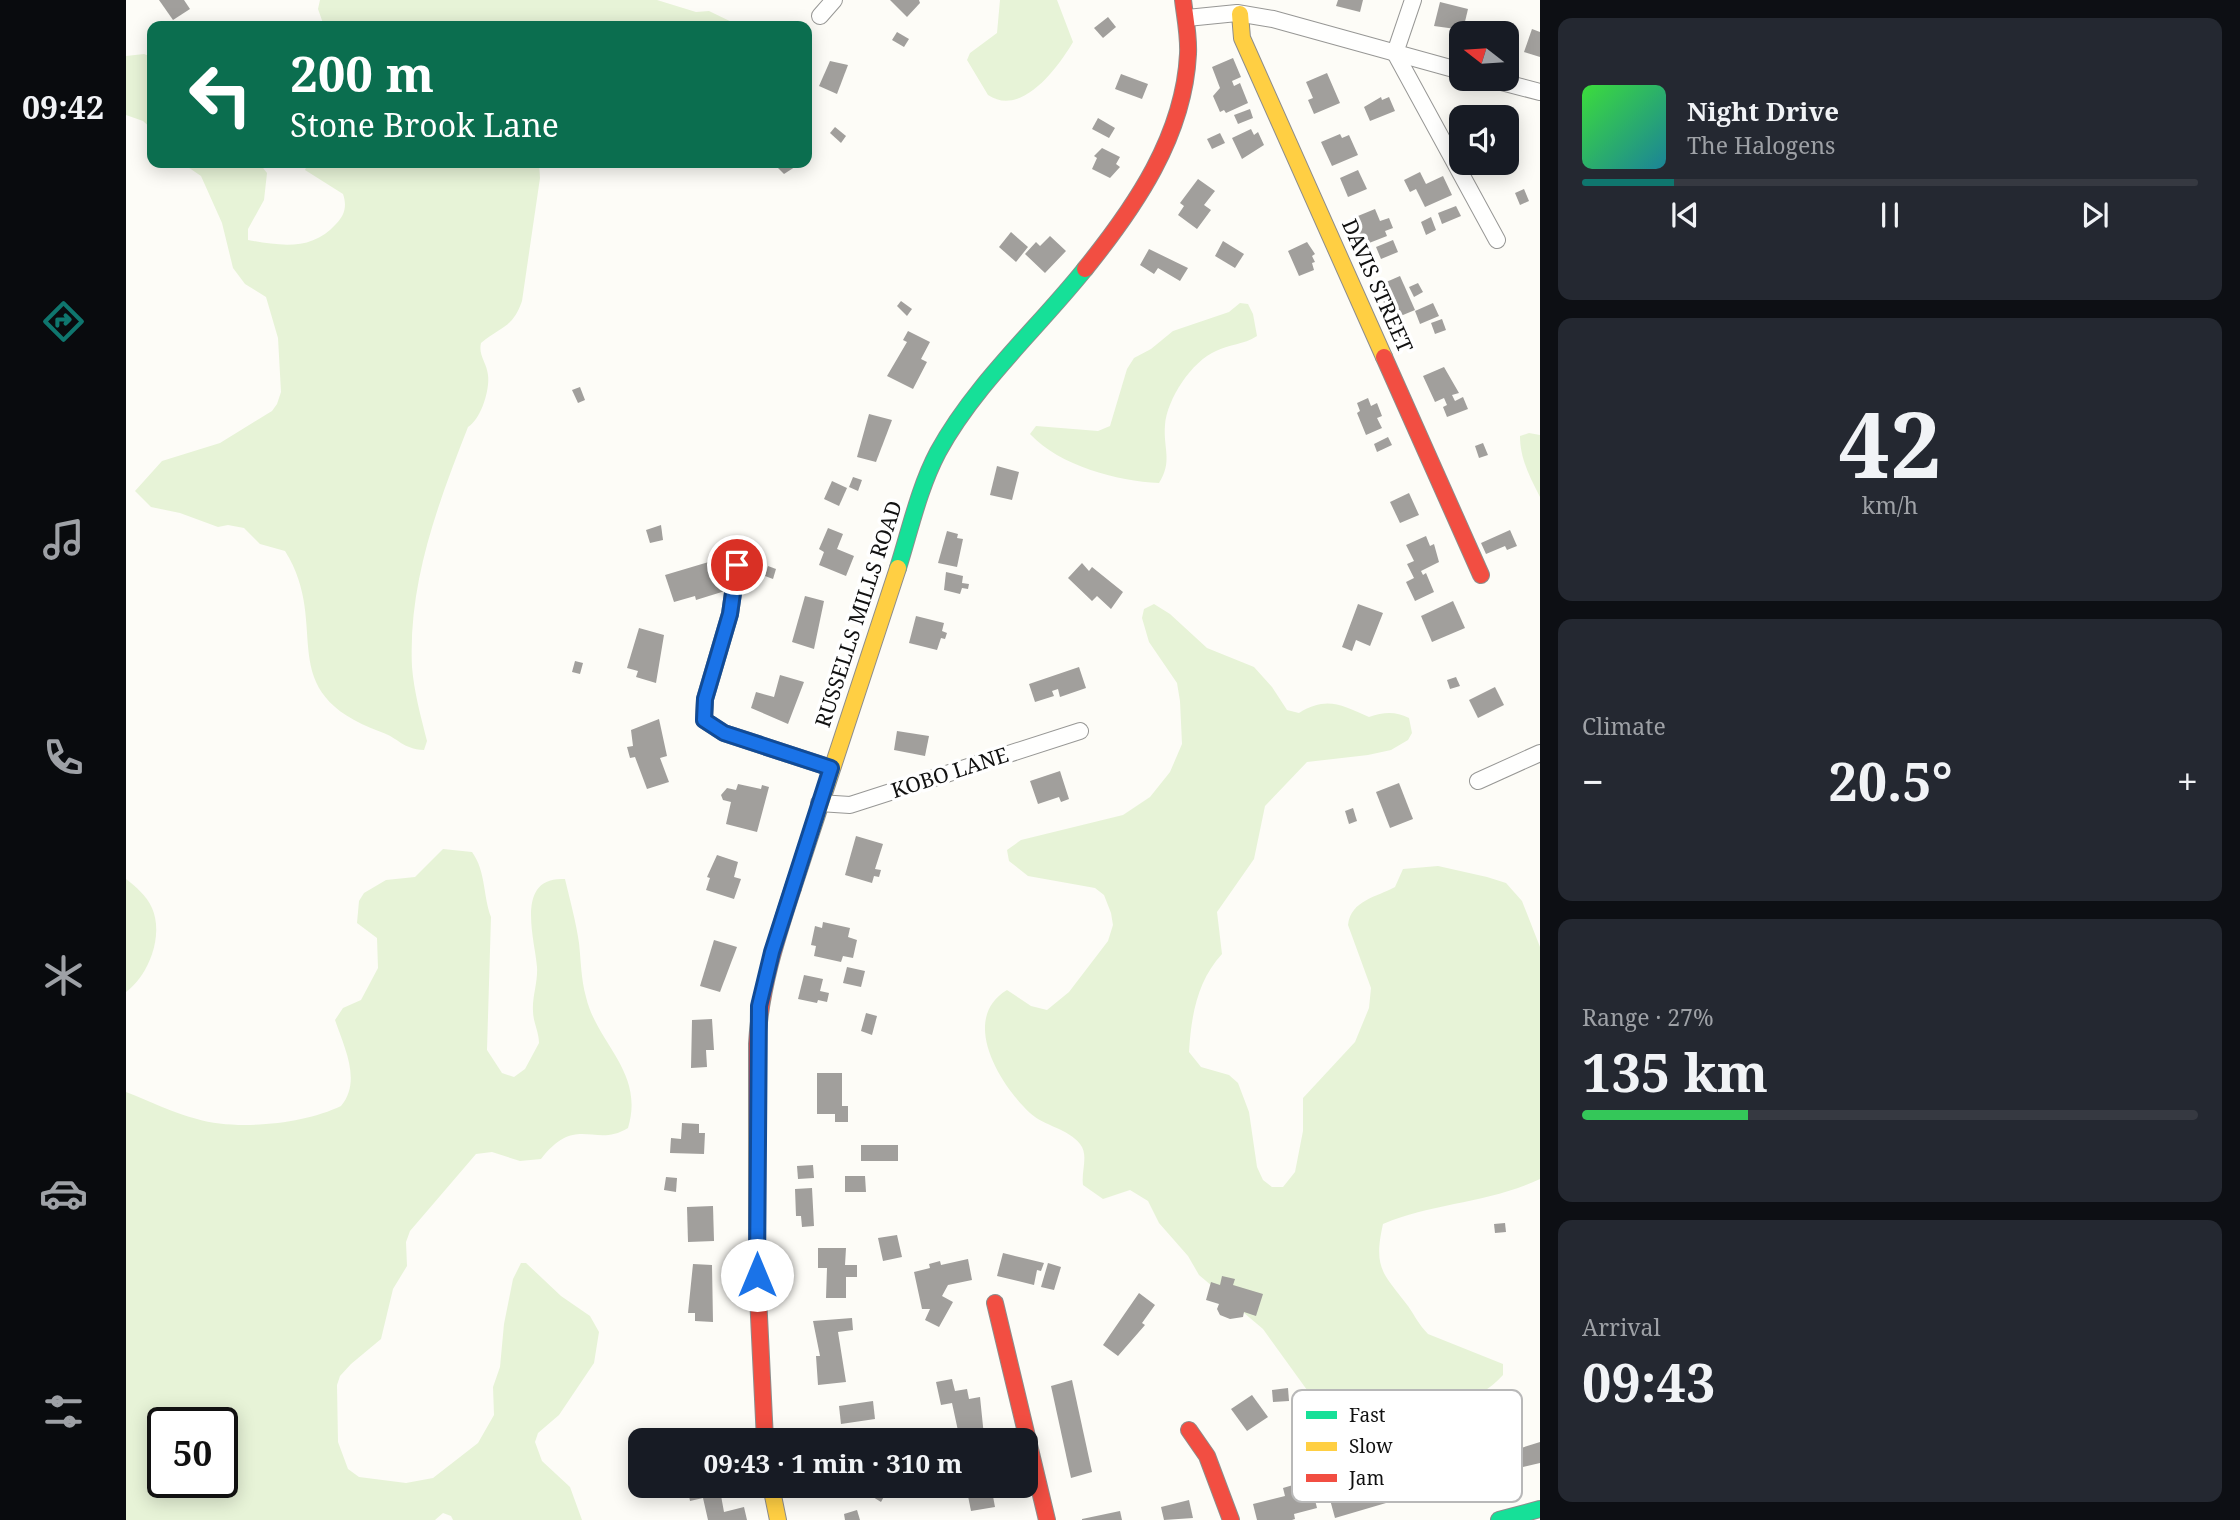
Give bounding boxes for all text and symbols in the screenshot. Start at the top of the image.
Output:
north arrow [1449,21,1519,91]
map controls [1449,21,1519,175]
text: 200 m [290,40,434,106]
icon: left [175,49,266,140]
text: 09:42 [22,85,104,128]
text: Night Drive [1687,93,1839,129]
text: Stone Brook Lane [290,103,559,146]
button: sound [1449,105,1519,175]
text: The Halogens [1687,129,1835,161]
icon: previous [1666,196,1704,234]
icon: pause [1871,196,1909,234]
icon: next [2076,196,2114,234]
street label: DAVIS STREET [1336,214,1420,357]
icon: directions [39,297,88,346]
text: 42 [1839,381,1941,505]
text: km/h [1862,489,1918,521]
street label: RUSSELLS MILLS ROAD [808,497,908,731]
icon: music [39,515,88,564]
pin [707,535,767,595]
icon: arrive [718,546,756,584]
text: Climate [1582,710,1666,742]
icon: phone [39,733,88,782]
street label: KOBO LANE [888,740,1012,804]
text: 20.5° [1828,745,1953,816]
text: − [1582,755,1604,807]
text: + [2177,755,2198,807]
icon: climate [39,951,88,1000]
text: Range · 27% [1582,1001,1714,1033]
text: 135 km [1582,1036,1768,1107]
icon: car [39,1169,88,1218]
position arrow [720,1238,794,1312]
text: Arrival [1582,1311,1661,1343]
text: 09:43 [1582,1346,1715,1417]
icon: filters [39,1387,88,1436]
legend [1292,1390,1522,1502]
text: Fast [1349,1402,1386,1428]
speed limit sign: 50 [147,1407,238,1498]
text: Slow [1349,1433,1393,1459]
text: 09:43 · 1 min · 310 m [703,1445,963,1481]
text: Jam [1348,1465,1384,1491]

